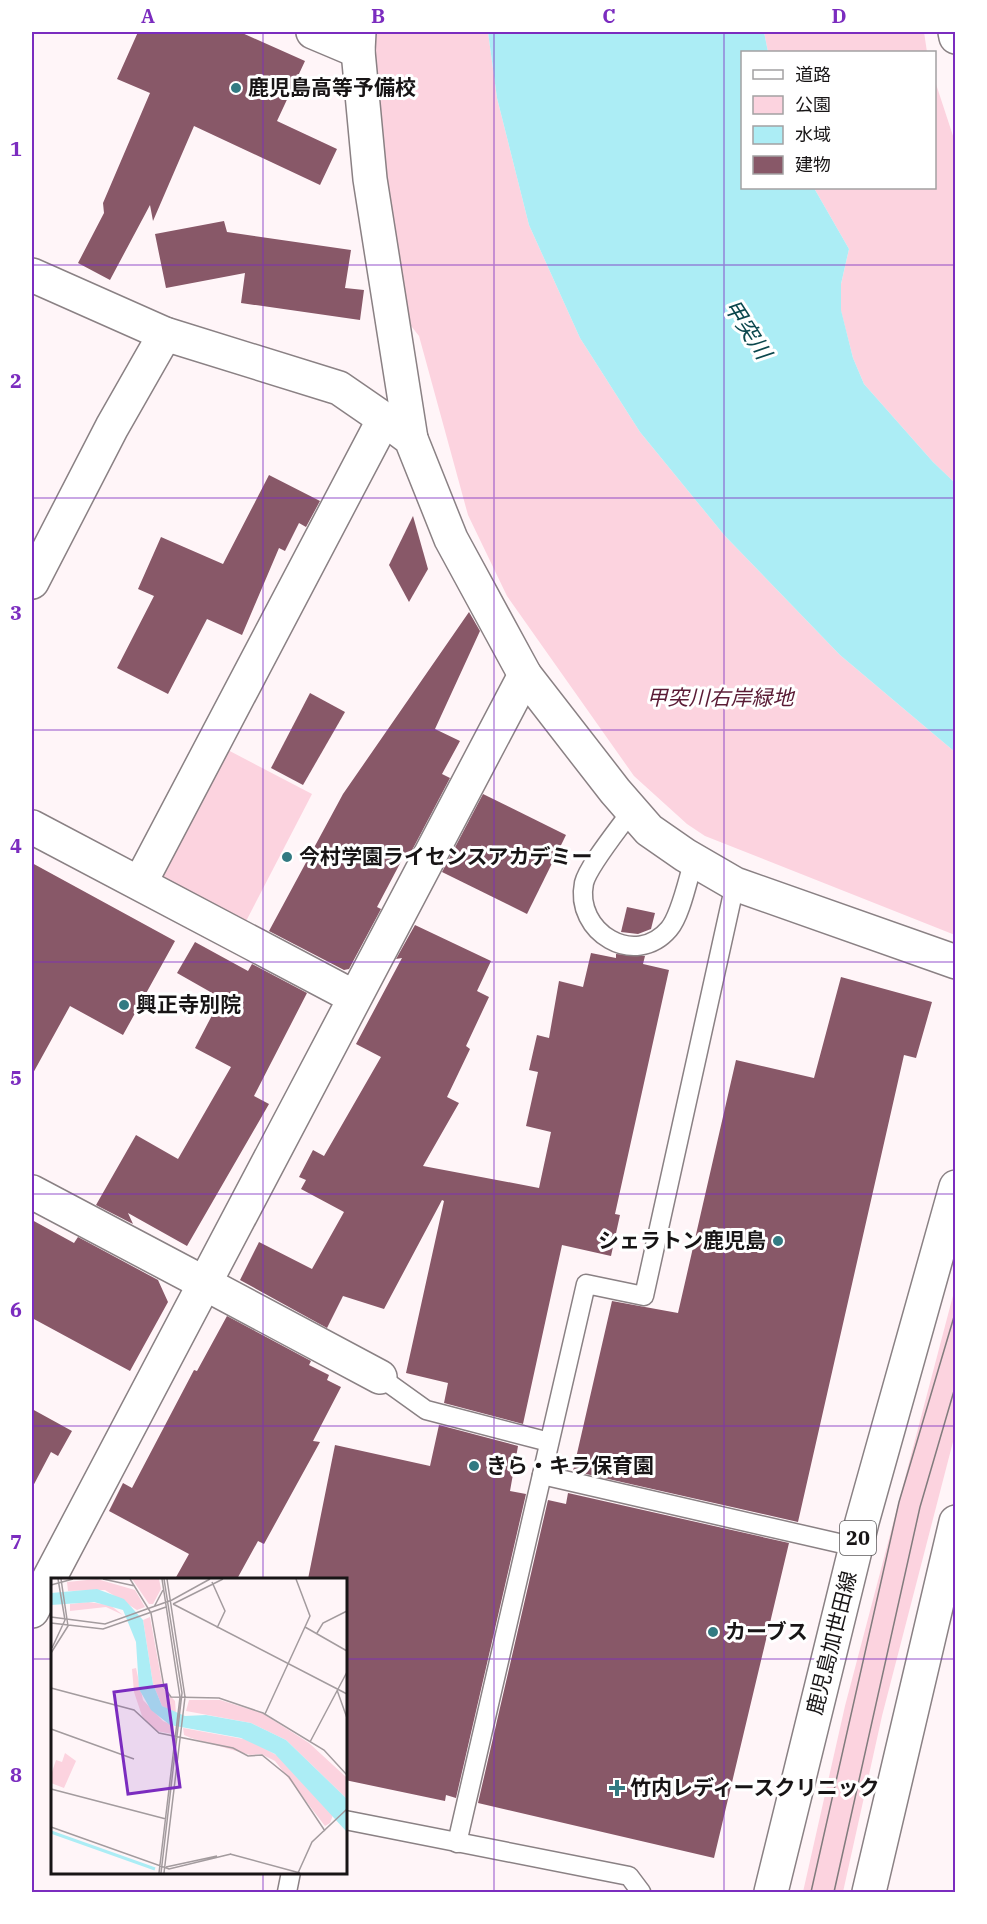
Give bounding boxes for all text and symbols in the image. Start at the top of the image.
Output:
text: A [141,2,155,29]
text: B [371,2,385,29]
text: C [602,2,616,29]
text: D [831,2,847,29]
legend [741,51,936,189]
text: 道路 [795,63,831,86]
place label: 鹿児島高等予備校 [248,73,416,101]
marker: 鹿児島高等予備校 [229,81,243,95]
text: 公園 [795,93,831,116]
text: 水域 [795,123,831,146]
text: 1 [10,135,22,162]
text: 建物 [795,153,831,176]
water label: 甲突川 [718,293,780,366]
text: 2 [10,367,22,394]
text: 3 [10,599,22,626]
park label: 甲突川右岸緑地 [647,683,795,711]
text: 4 [10,832,22,859]
place label: 今村学園ライセンスアカデミー [299,842,593,870]
marker: 今村学園ライセンスアカデミー [280,850,294,864]
place label: 興正寺別院 [136,990,241,1018]
marker: 興正寺別院 [117,998,131,1012]
text: 5 [10,1064,22,1091]
place label: シェラトン鹿児島 [598,1226,766,1254]
marker: シェラトン鹿児島 [771,1234,785,1248]
text: 6 [10,1296,22,1323]
place label: きら・キラ保育園 [486,1451,654,1479]
marker: きら・キラ保育園 [467,1459,481,1473]
road number: 20 [840,1521,876,1555]
text: 7 [10,1528,22,1555]
street label: 鹿児島加世田線 [800,1568,862,1717]
inset map [51,1578,346,1873]
place label: カーブス [725,1617,808,1645]
marker: カーブス [706,1625,720,1639]
text: 8 [10,1761,22,1788]
place label: 竹内レディースクリニック [630,1773,879,1801]
marker: 竹内レディースクリニック [608,1779,626,1797]

